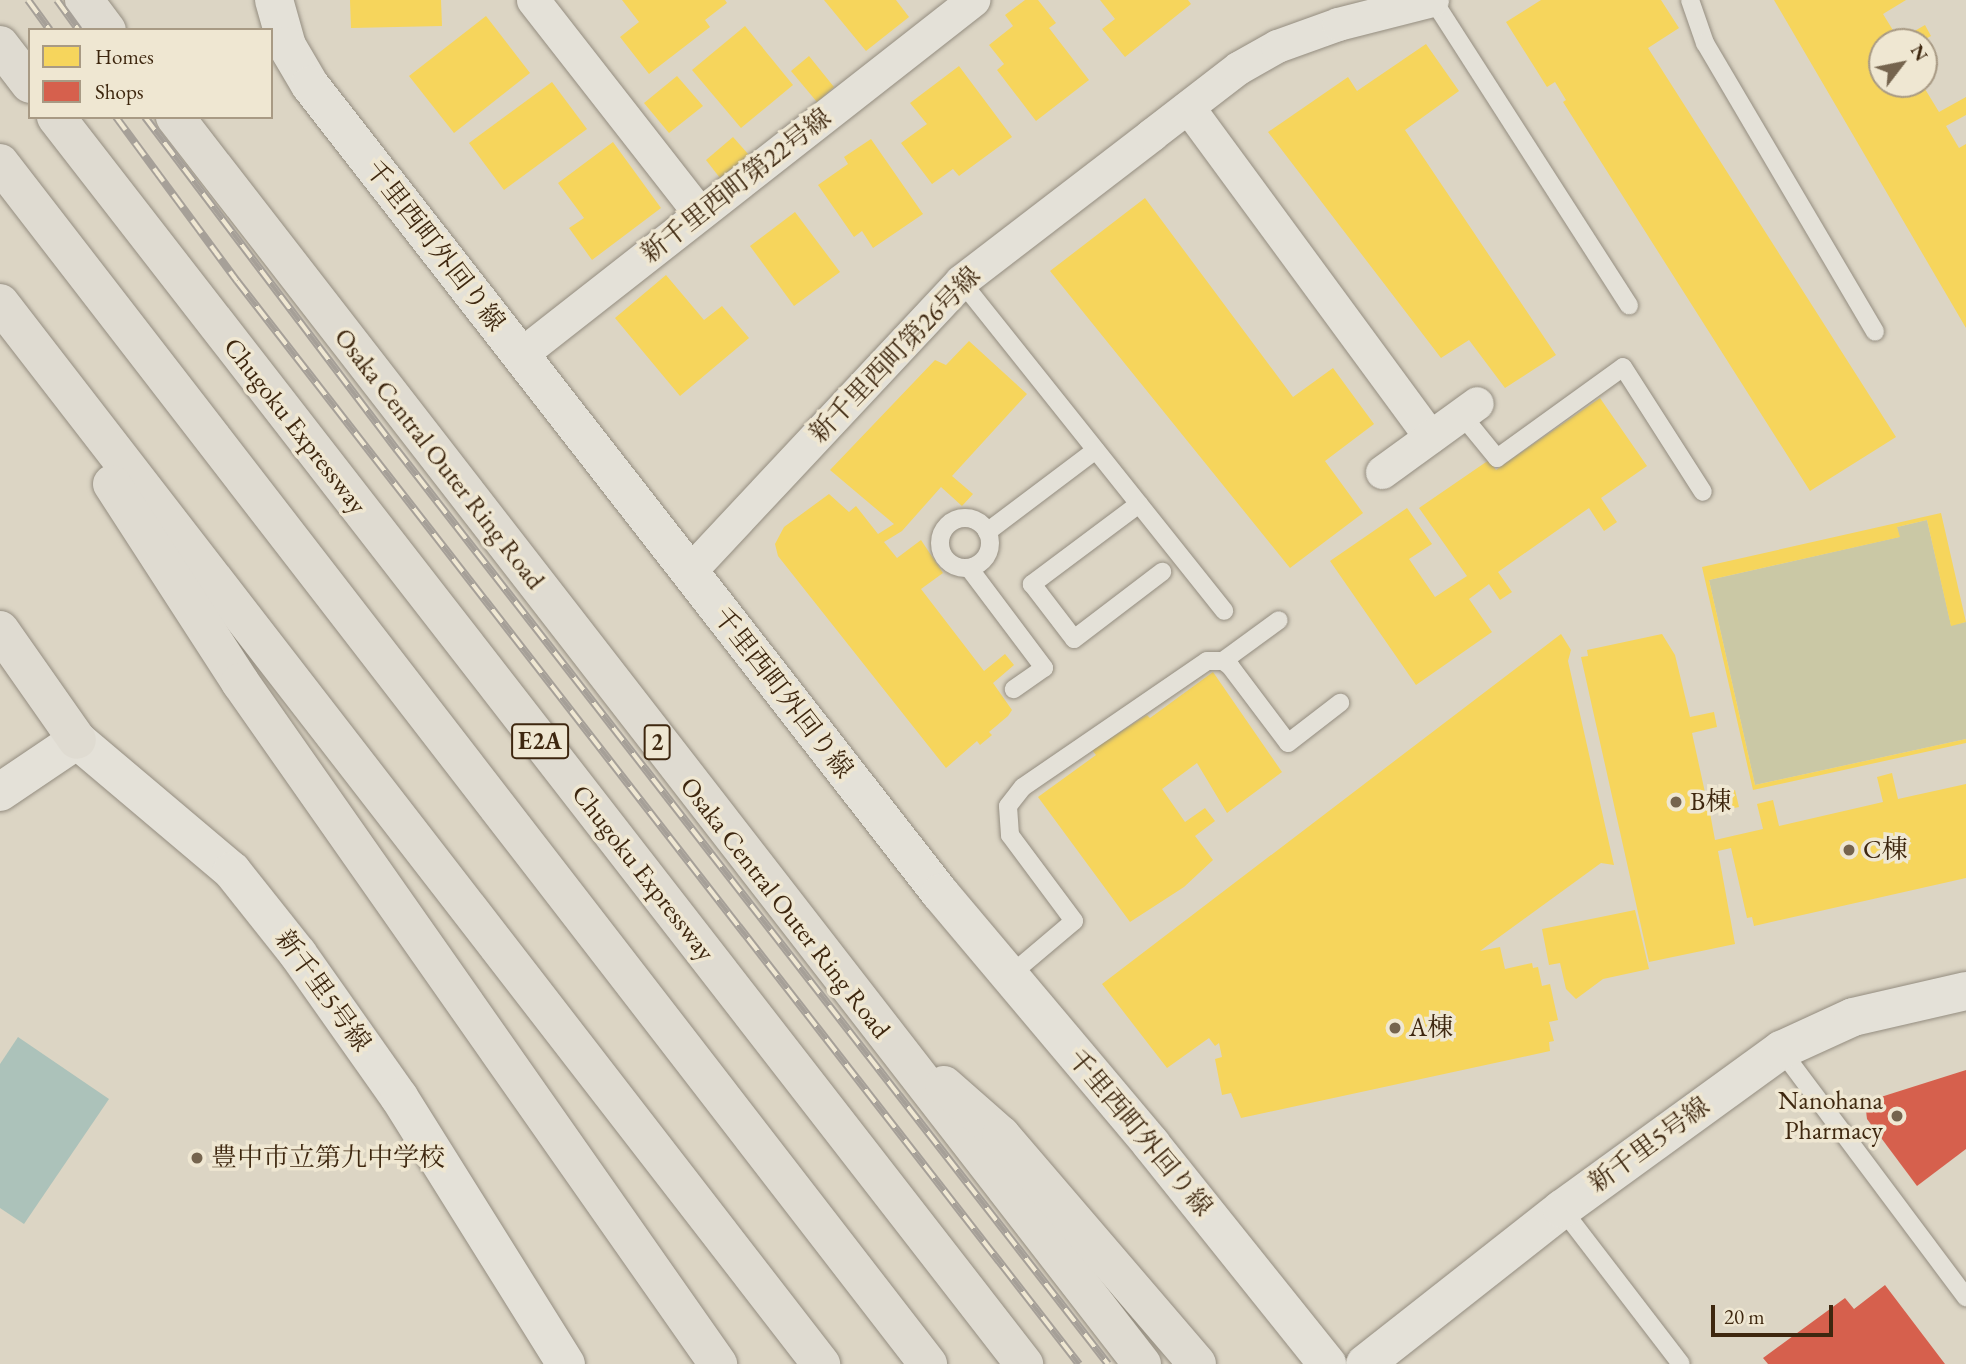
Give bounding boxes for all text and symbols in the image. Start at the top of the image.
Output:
legend [28,28,273,119]
north arrow [1868,28,1938,98]
text: N [1905,40,1934,66]
text: Homes [95,43,154,70]
text: Shops [95,78,144,105]
street label: 新千里西町第22号線 [635,102,837,270]
street label: 千里西町外回り線 [359,154,511,338]
street label: 新千里西町第26号線 [803,260,987,450]
street label: Osaka Central Outer Ring Road [327,322,551,596]
street label: Chugoku Expressway [217,332,373,520]
street label: 千里西町外回り線 [707,601,859,785]
road number: E2A [510,720,570,762]
road number: 2 [643,722,671,762]
street label: Osaka Central Outer Ring Road [673,771,897,1045]
street label: Chugoku Expressway [565,779,721,967]
place label: B棟 [1690,786,1731,818]
marker: B棟 [1668,794,1684,810]
place label: C棟 [1863,834,1907,866]
marker: C棟 [1841,842,1857,858]
street label: 新千里5号線 [269,924,377,1058]
place label: A棟 [1409,1012,1453,1044]
marker: A棟 [1387,1020,1403,1036]
street label: 千里西町外回り線 [1061,1043,1219,1223]
place label: Nanohana Pharmacy [1778,1085,1883,1146]
street label: 新千里5号線 [1582,1091,1716,1199]
marker: Nanohana Pharmacy [1889,1108,1905,1124]
place label: 豊中市立第九中学校 [211,1142,445,1174]
marker: 豊中市立第九中学校 [189,1150,205,1166]
scale bar [1714,1290,1836,1334]
text: 20 m [1724,1303,1765,1330]

